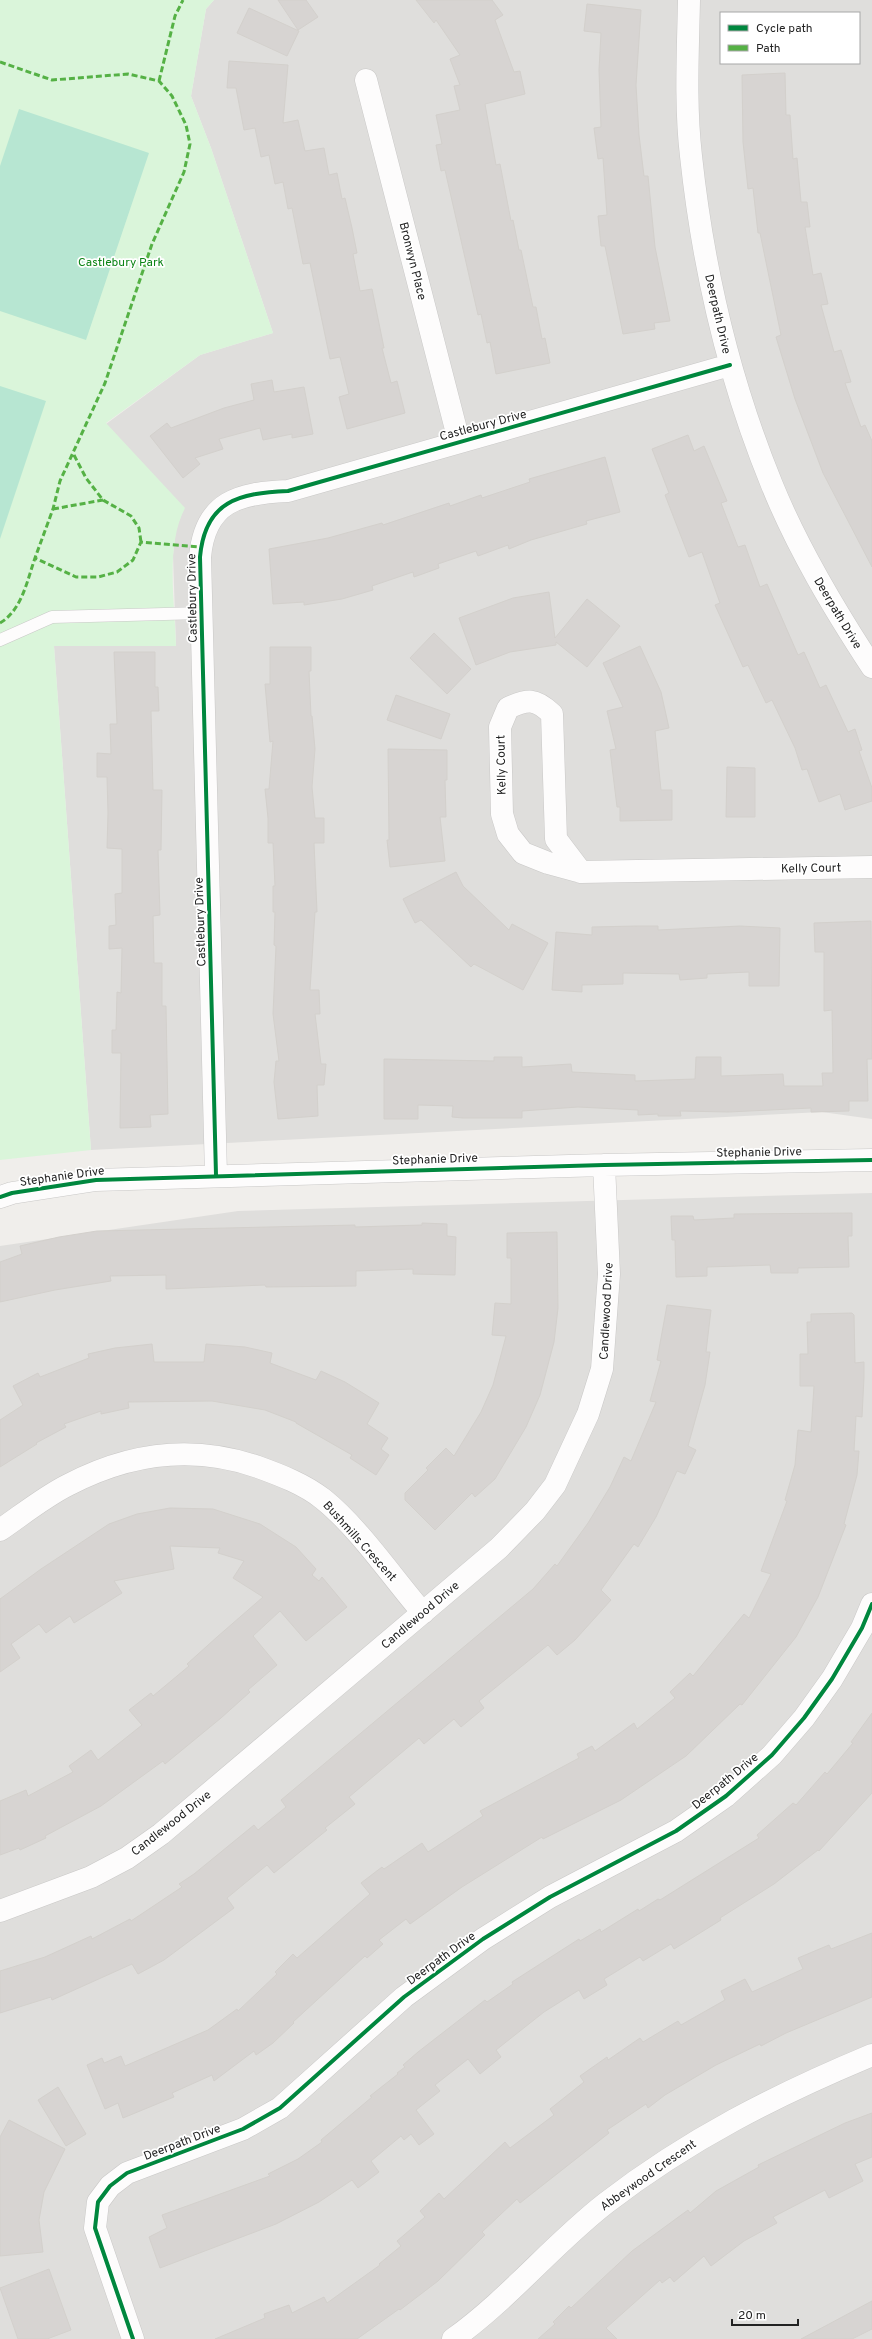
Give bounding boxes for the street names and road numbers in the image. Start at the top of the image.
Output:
street label: Bronwyn Place [395,221,429,302]
street label: Deerpath Drive [700,273,734,356]
street label: Castlebury Drive [438,407,529,445]
street label: Castlebury Drive [184,553,202,643]
street label: Deerpath Drive [809,575,865,652]
street label: Kelly Court [493,735,511,795]
street label: Kelly Court [781,860,841,878]
street label: Castlebury Drive [191,877,211,967]
street label: Stephanie Drive [716,1144,802,1162]
street label: Stephanie Drive [392,1151,478,1169]
street label: Stephanie Drive [19,1163,106,1191]
street label: Candlewood Drive [596,1262,618,1360]
street label: Bushmills Crescent [319,1498,400,1585]
street label: Candlewood Drive [378,1578,463,1653]
street label: Deerpath Drive [689,1750,762,1814]
street label: Candlewood Drive [128,1787,215,1860]
street label: Deerpath Drive [404,1928,479,1989]
street label: Deerpath Drive [142,2121,223,2165]
street label: Abbeywood Crescent [597,2137,700,2215]

